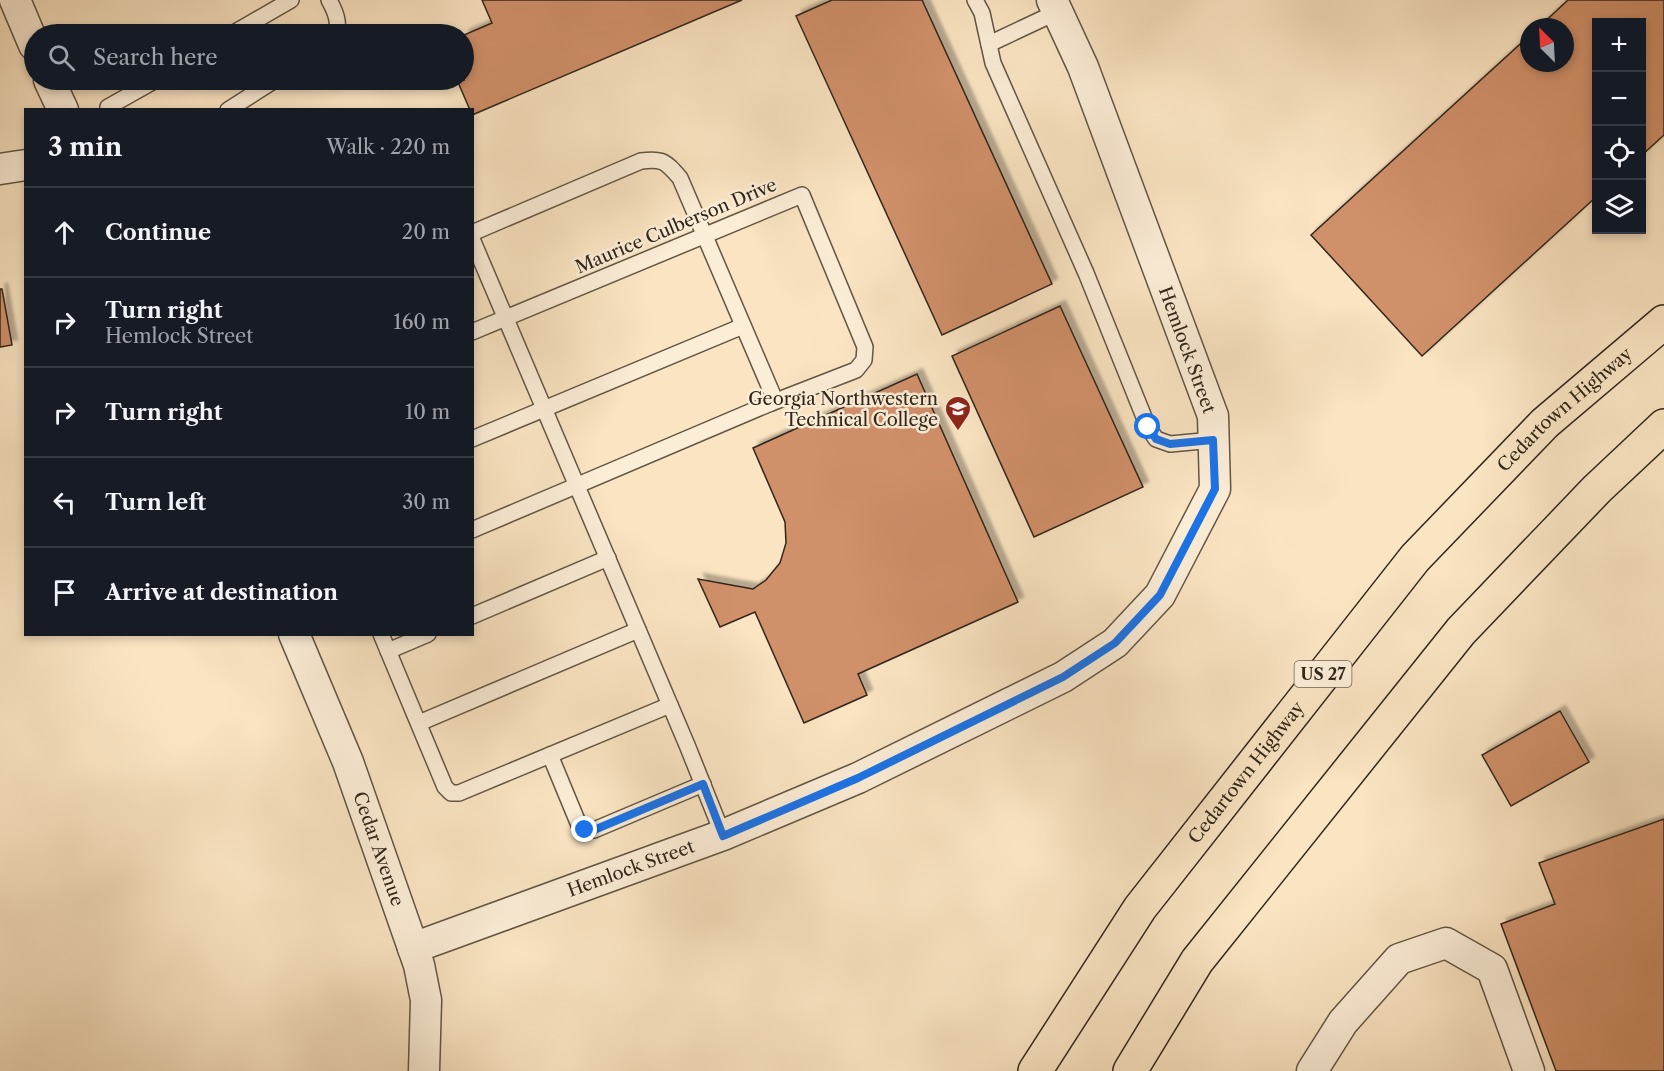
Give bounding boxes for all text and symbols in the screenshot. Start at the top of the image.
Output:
north arrow [1520,18,1574,72]
map controls [1592,18,1646,234]
button: + [1592,18,1646,72]
search box [24,24,474,90]
icon: search [45,41,78,74]
text: Search here [93,44,218,71]
button: − [1592,72,1646,126]
button: locate [1592,126,1646,180]
text: 3 min [48,131,122,163]
text: Walk · 220 m [326,135,450,159]
street label: Maurice Culberson Drive [572,174,780,278]
button: layers [1592,180,1646,234]
icon: ahead [48,216,81,249]
text: Continue [105,219,211,246]
text: 20 m [402,220,450,244]
street label: Hemlock Street [1154,283,1220,417]
text: Turn right [105,297,223,324]
icon: right [48,306,81,339]
text: 160 m [393,310,450,334]
text: Hemlock Street [105,324,253,348]
street label: Cedartown Highway [1493,342,1637,477]
place label: Georgia Northwestern Technical College [748,388,938,431]
school or university icon: Georgia Northwestern Technical College [943,394,973,432]
icon: right [48,396,81,429]
text: Turn right [105,399,223,426]
text: 10 m [405,400,450,424]
route start [1134,413,1160,439]
icon: left [48,486,81,519]
text: Turn left [105,489,206,516]
text: 30 m [402,490,450,514]
icon: arrive [48,576,81,609]
text: Arrive at destination [105,579,338,606]
road number: US 27 [1294,661,1352,687]
street label: Cedartown Highway [1184,696,1310,848]
street label: Cedar Avenue [348,789,409,909]
route end [571,816,597,842]
street label: Hemlock Street [564,835,698,902]

